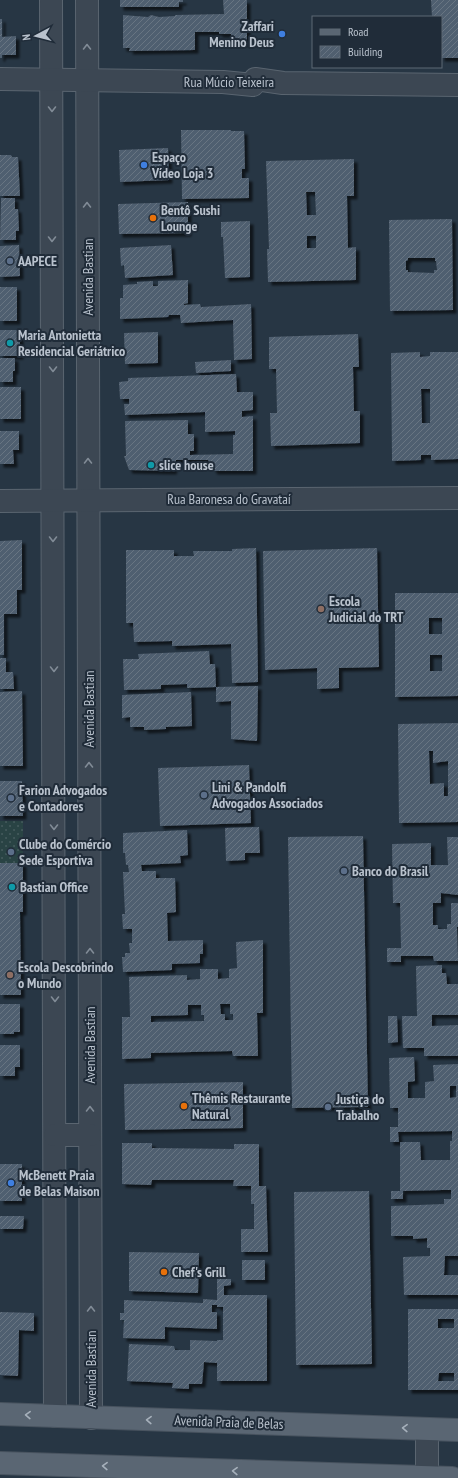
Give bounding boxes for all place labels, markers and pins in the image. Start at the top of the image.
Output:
place label: Zaffari Menino Deus [209,17,274,51]
marker: Zaffari Menino Deus [277,29,287,39]
place label: Espaço Vídeo Loja 3 [151,148,213,182]
marker: Espaço Vídeo Loja 3 [139,160,149,170]
place label: Bentô Sushi Lounge [161,201,220,235]
marker: Bentô Sushi Lounge [148,213,158,223]
place label: AAPECE [17,252,57,270]
marker: AAPECE [5,256,15,266]
place label: Maria Antonietta Residencial Geriátrico [18,326,125,360]
marker: Maria Antonietta Residencial Geriátrico [5,338,15,348]
place label: slice house [159,456,214,474]
marker: slice house [146,460,156,470]
place label: Escola Judicial do TRT [328,592,404,626]
marker: Escola Judicial do TRT [316,604,326,614]
place label: Lini & Pandolfi Advogados Associados [211,778,323,812]
place label: Farion Advogados e Contadores [19,781,107,815]
marker: Lini & Pandolfi Advogados Associados [199,790,209,800]
marker: Farion Advogados e Contadores [6,793,16,803]
place label: Clube do Comércio Sede Esportiva [19,835,111,869]
marker: Clube do Comércio Sede Esportiva [6,847,16,857]
place label: Banco do Brasil [352,862,429,880]
marker: Banco do Brasil [339,866,349,876]
place label: Bastian Office [20,878,88,896]
marker: Bastian Office [7,882,17,892]
place label: Escola Descobrindo o Mundo [18,958,113,992]
marker: Escola Descobrindo o Mundo [5,970,15,980]
place label: Thêmis Restaurante Natural [192,1089,291,1123]
place label: Justiça do Trabalho [335,1090,384,1124]
marker: Thêmis Restaurante Natural [179,1101,189,1111]
marker: Justiça do Trabalho [323,1102,333,1112]
place label: McBenett Praia de Belas Maison [19,1166,100,1200]
marker: McBenett Praia de Belas Maison [6,1178,16,1188]
place label: Chef's Grill [172,1263,226,1281]
marker: Chef's Grill [159,1267,169,1277]

